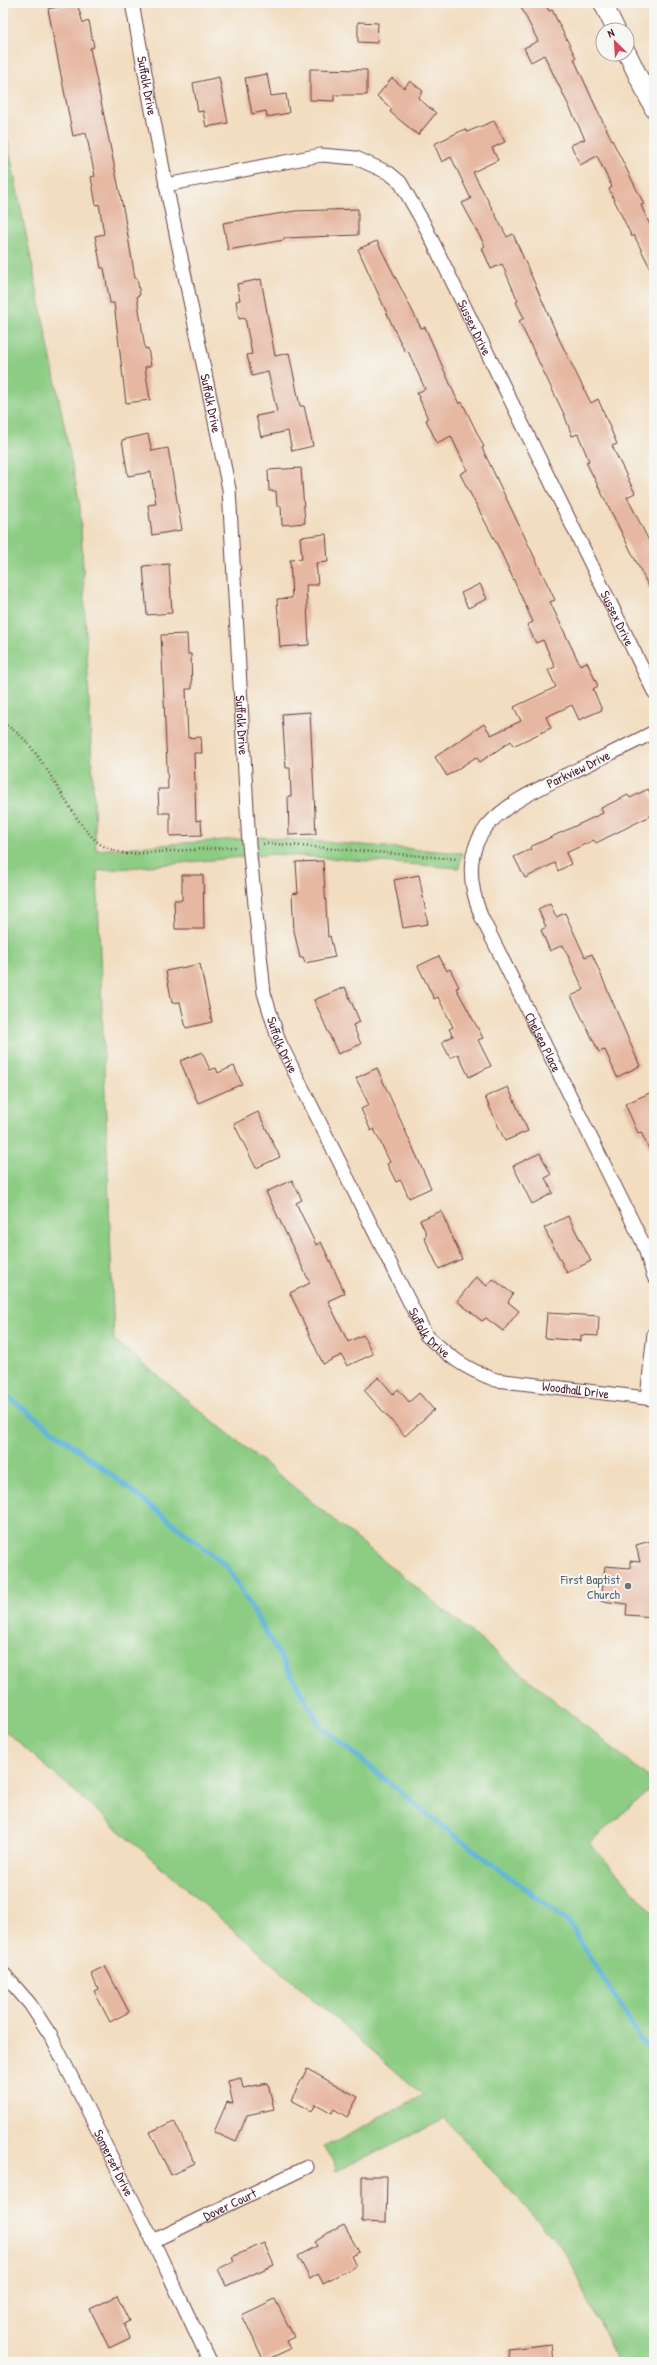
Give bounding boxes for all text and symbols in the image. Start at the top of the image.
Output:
north arrow [595,22,635,62]
text: N [605,25,617,41]
street label: Suffolk Drive [133,55,162,117]
street label: Sussex Drive [454,297,496,358]
street label: Suffolk Drive [196,372,226,434]
street label: Sussex Drive [596,587,639,649]
street label: Suffolk Drive [232,695,253,755]
street label: Parkview Drive [543,746,613,792]
street label: Chelsea Place [521,1009,566,1075]
street label: Suffolk Drive [263,1014,303,1076]
street label: Suffolk Drive [405,1304,454,1362]
street label: Woodhall Drive [541,1377,610,1403]
place label: First Baptist Church [560,1570,621,1603]
marker: First Baptist Church [623,1581,633,1591]
street label: Somerset Drive [90,2126,138,2199]
street label: Dover Court [200,2184,260,2225]

